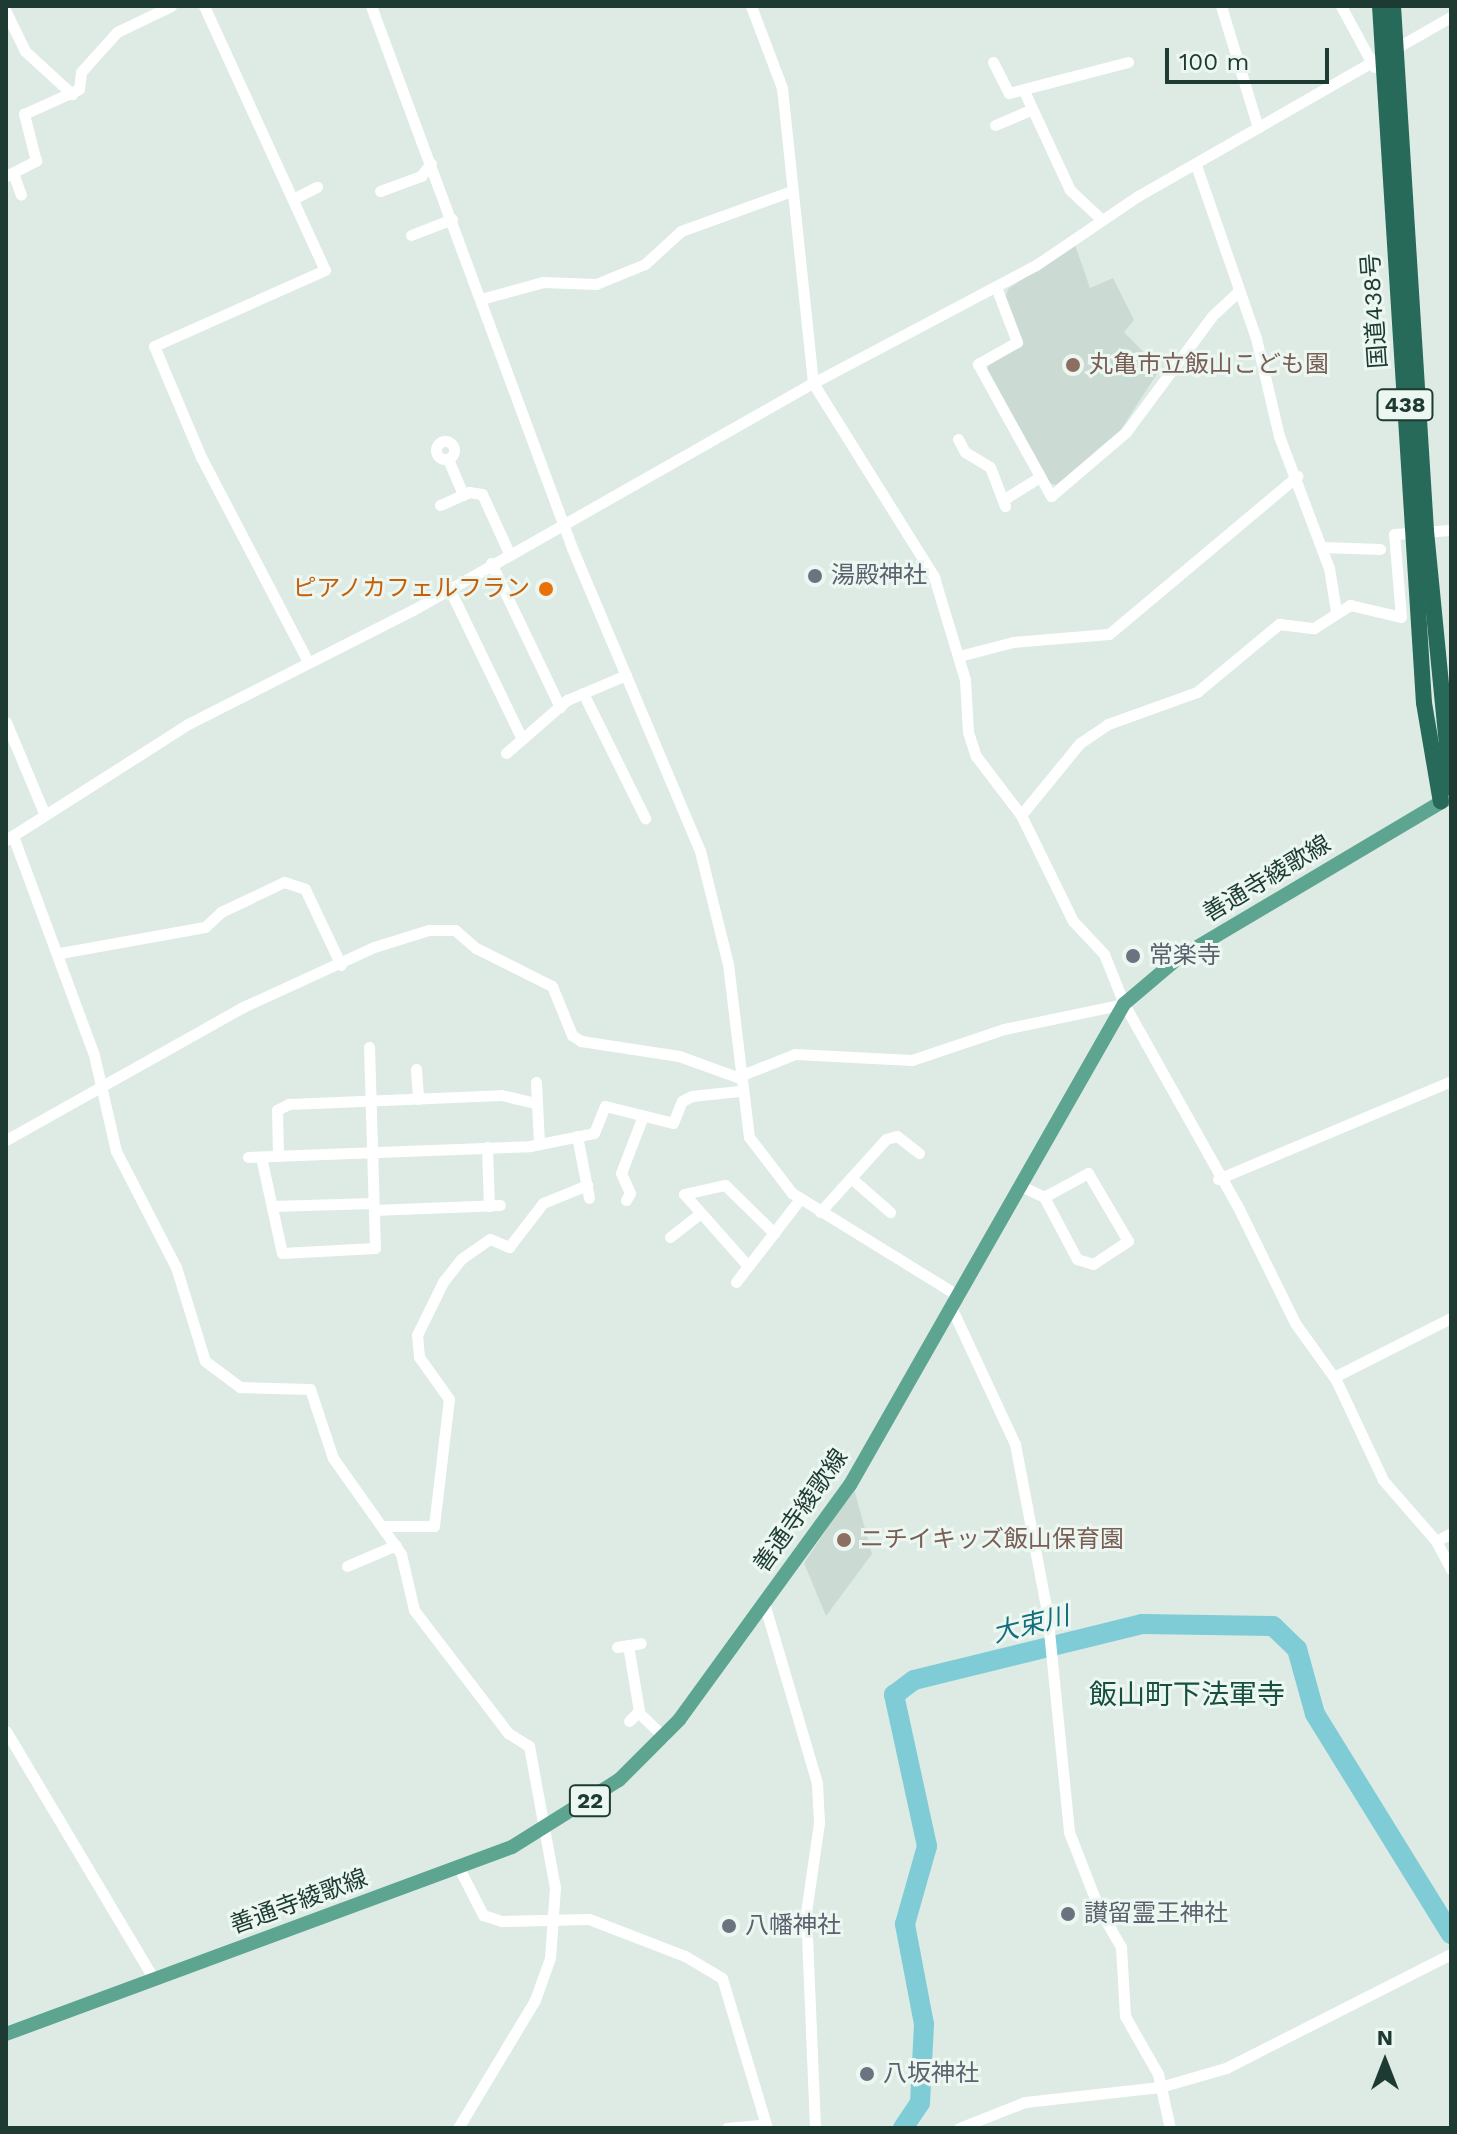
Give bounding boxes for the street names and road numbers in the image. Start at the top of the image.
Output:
street label: 国道438号 [1357,252,1393,370]
road number: 438 [1375,387,1435,423]
street label: 善通寺綾歌線 [1198,830,1336,928]
street label: 善通寺綾歌線 [748,1444,854,1578]
road number: 22 [568,1783,612,1819]
street label: 善通寺綾歌線 [226,1864,372,1940]

